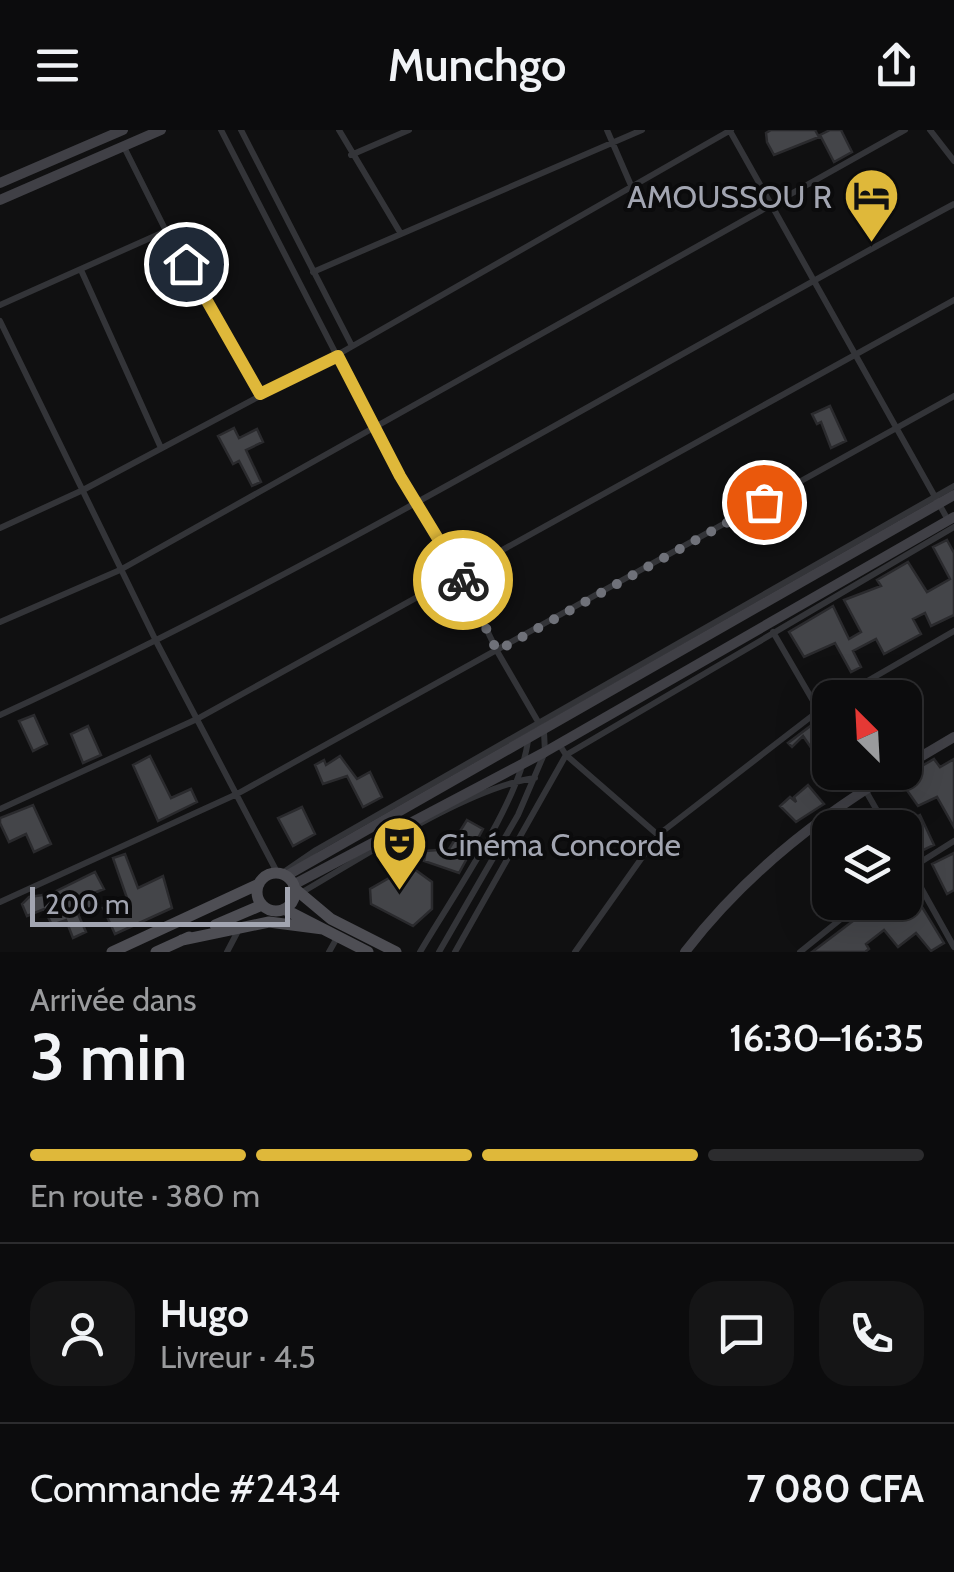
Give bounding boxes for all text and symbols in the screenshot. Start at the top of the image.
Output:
icon: menu [30,38,85,93]
text: Munchgo [388,38,566,92]
icon: share [869,38,924,93]
hotel icon: AMOUSSOU R [841,166,901,245]
place label: AMOUSSOU R [627,177,832,216]
pin [144,222,229,307]
icon: home [159,237,214,292]
pin [722,460,807,545]
icon: bag [737,475,792,530]
courier [413,530,513,630]
icon: bike [436,553,491,608]
north arrow [812,680,922,790]
map controls [812,680,922,920]
button: layers [812,810,922,920]
theatre icon: Cinéma Concorde [369,814,429,893]
place label: Cinéma Concorde [438,825,681,864]
scale bar [30,882,290,926]
text: 200 m [45,887,130,921]
text: Arrivée dans [30,980,196,1019]
text: 16:30–16:35 [729,1014,924,1061]
text: 3 min [30,1017,187,1096]
text: En route · 380 m [30,1176,260,1215]
button: person [30,1281,135,1386]
button: chat [689,1281,794,1386]
button: phone [819,1281,924,1386]
text: Hugo [160,1290,249,1337]
text: Livreur · 4.5 [160,1337,316,1376]
text: Commande #2434 [30,1465,340,1512]
text: 7 080 CFA [746,1465,924,1512]

